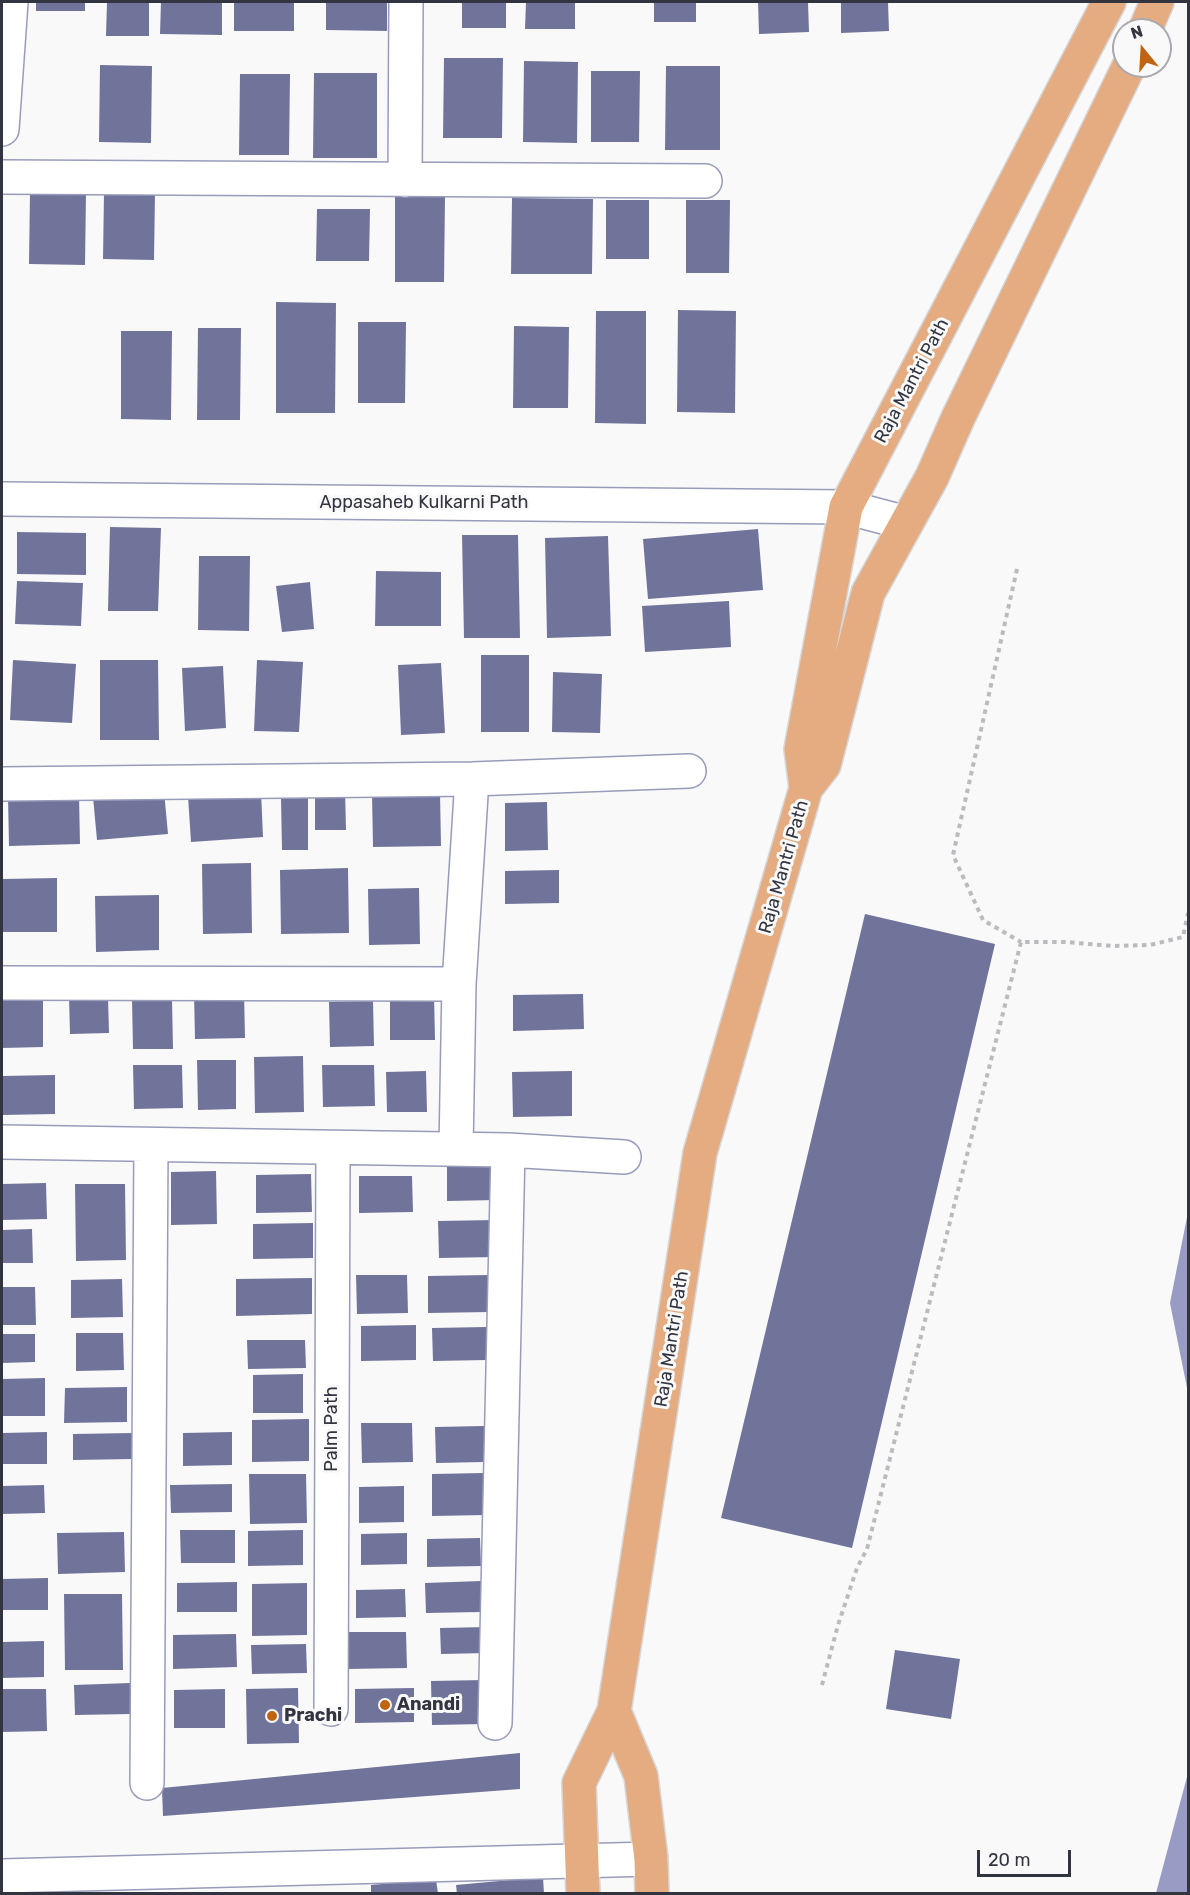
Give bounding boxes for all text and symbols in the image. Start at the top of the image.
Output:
north arrow [1112,18,1172,78]
text: N [1128,21,1145,43]
street label: Raja Mantri Path [870,315,954,447]
street label: Appasaheb Kulkarni Path [319,492,529,514]
street label: Raja Mantri Path [755,798,813,936]
street label: Raja Mantri Path [651,1269,693,1409]
street label: Palm Path [321,1386,343,1472]
place label: Anandi [397,1694,460,1716]
marker: Anandi [378,1698,392,1712]
place label: Prachi [284,1705,342,1727]
marker: Prachi [265,1709,279,1723]
scale bar [980,1838,1074,1876]
text: 20 m [988,1849,1030,1871]

